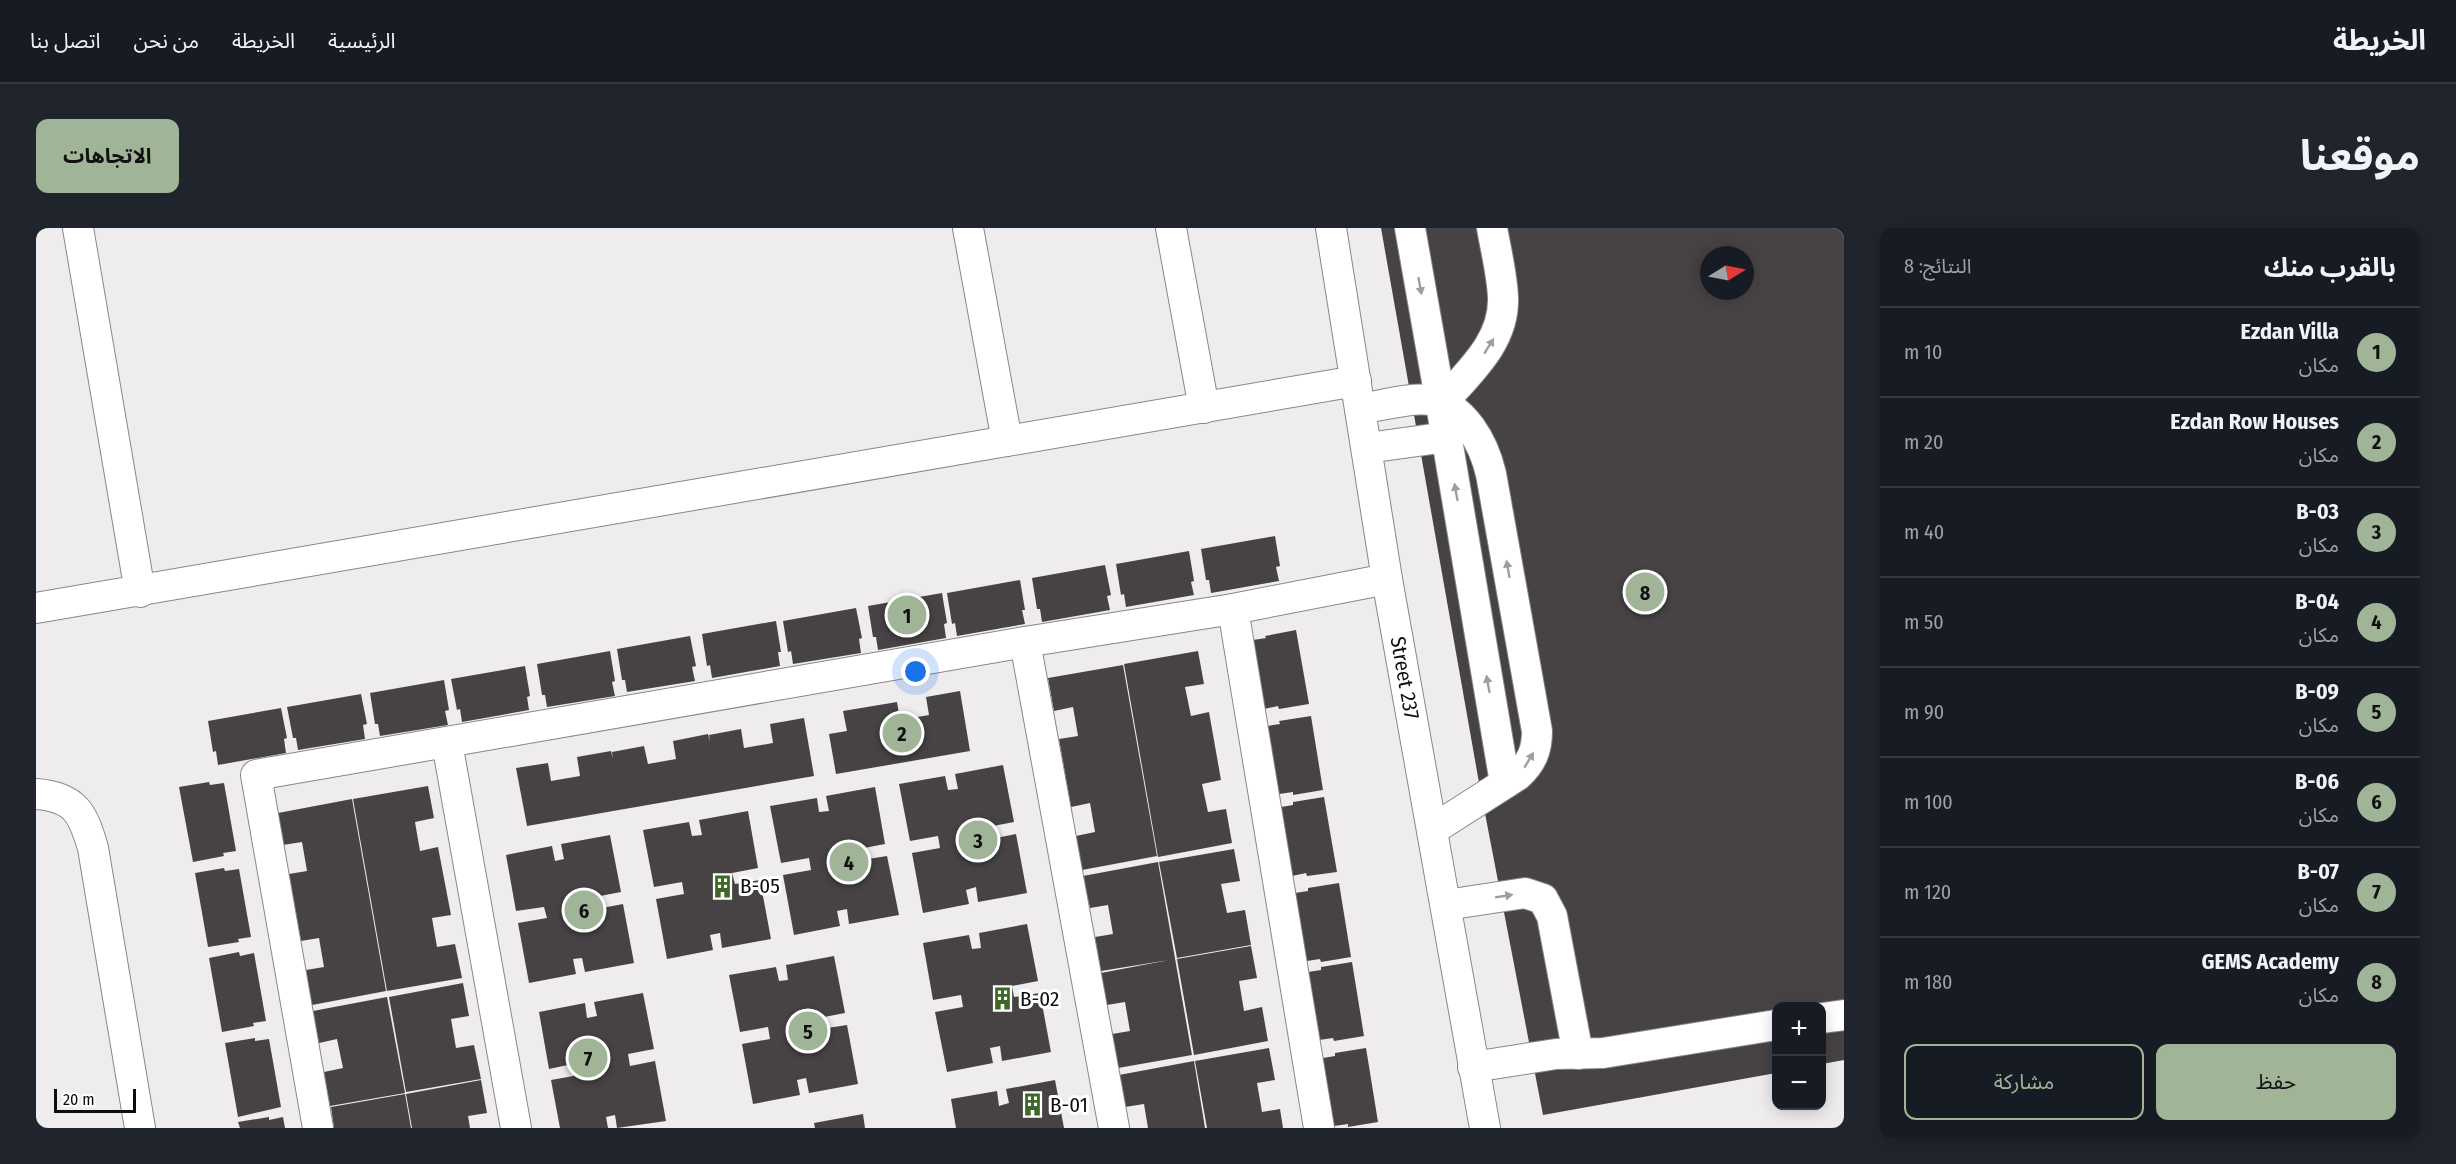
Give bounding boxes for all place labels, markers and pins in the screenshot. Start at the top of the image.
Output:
pin: 8 [1626,570,1664,614]
pin: 1 [888,592,926,638]
pin: 2 [882,710,922,756]
pin: 3 [958,818,998,862]
pin: 4 [830,840,868,884]
building icon: B-05 [709,873,735,899]
place label: B-05 [740,873,780,899]
pin: 6 [564,888,604,932]
building icon: B-02 [989,986,1015,1012]
place label: B-02 [1020,986,1059,1012]
pin: 5 [788,1008,828,1054]
pin: 7 [568,1036,608,1080]
building icon: B-01 [1019,1092,1045,1118]
place label: B-01 [1050,1092,1088,1118]

